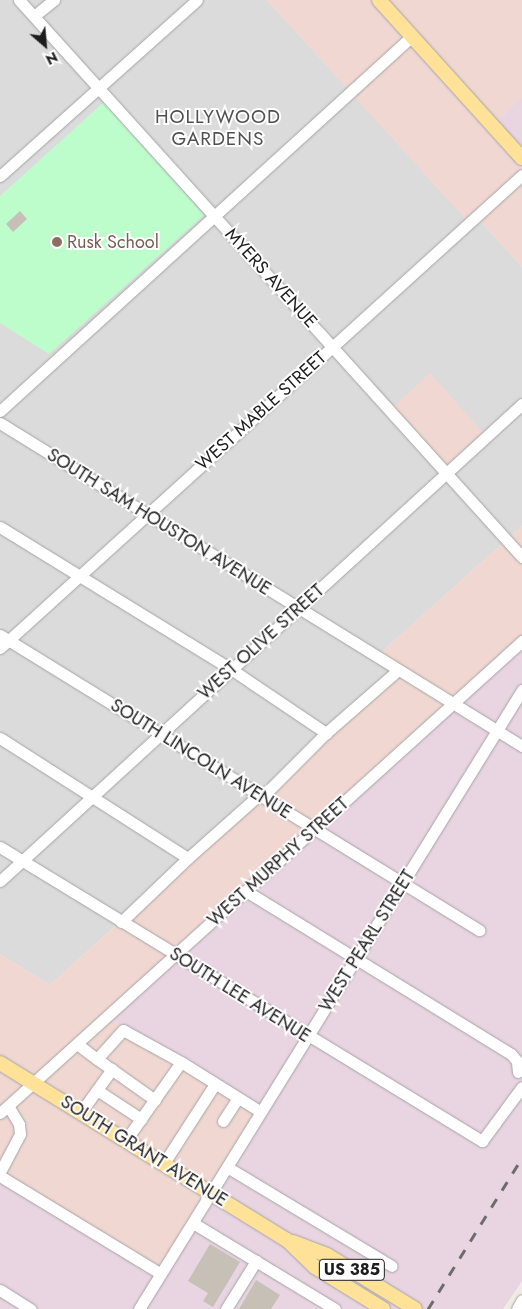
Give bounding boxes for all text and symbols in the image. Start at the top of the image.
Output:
north arrow [20,20,70,70]
text: N [42,47,61,70]
district label: HOLLYWOOD GARDENS [154,106,282,150]
street label: MYERS AVENUE [221,224,321,332]
place label: Rusk School [67,231,159,253]
marker: Rusk School [51,236,63,248]
street label: WEST MABLE STREET [191,347,331,475]
street label: SOUTH SAM HOUSTON AVENUE [43,444,275,600]
street label: WEST OLIVE STREET [194,580,328,704]
street label: SOUTH LINCOLN AVENUE [106,694,296,824]
street label: WEST MURPHY STREET [203,793,353,931]
street label: WEST PEARL STREET [315,866,419,1016]
street label: SOUTH LEE AVENUE [165,943,315,1047]
street label: SOUTH GRANT AVENUE [57,1091,231,1211]
road number: US 385 [318,1256,386,1284]

